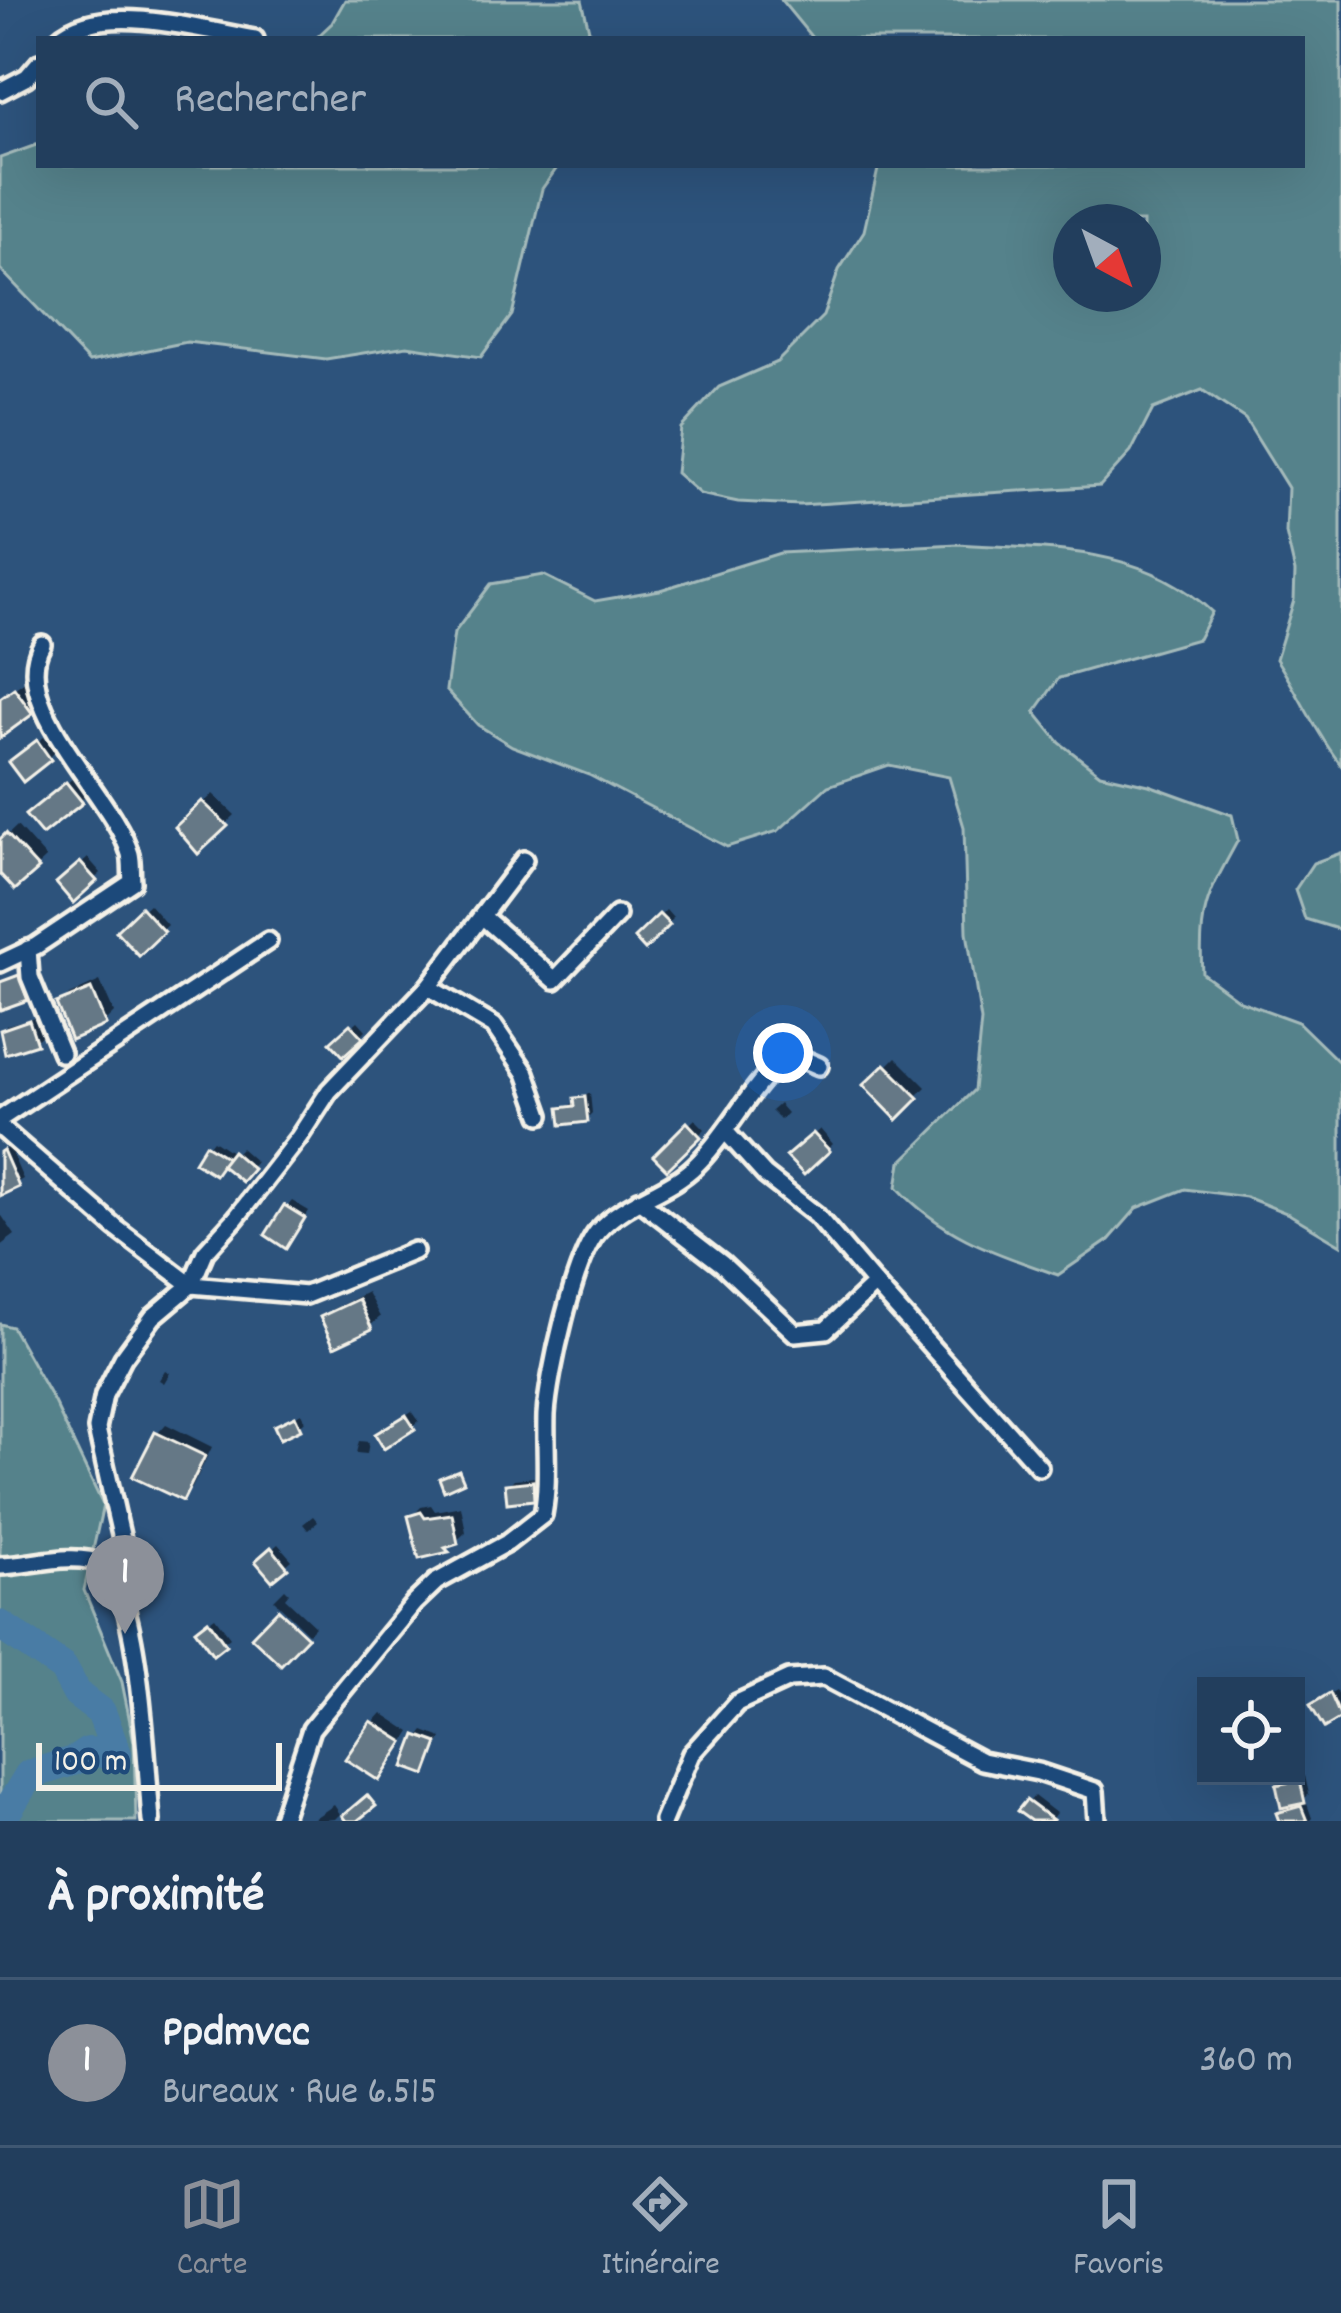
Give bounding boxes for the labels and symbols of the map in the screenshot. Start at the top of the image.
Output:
north arrow [1053,204,1161,312]
your location [753,1023,813,1083]
pin: 1 [86,1535,164,1634]
scale bar [36,1737,282,1790]

